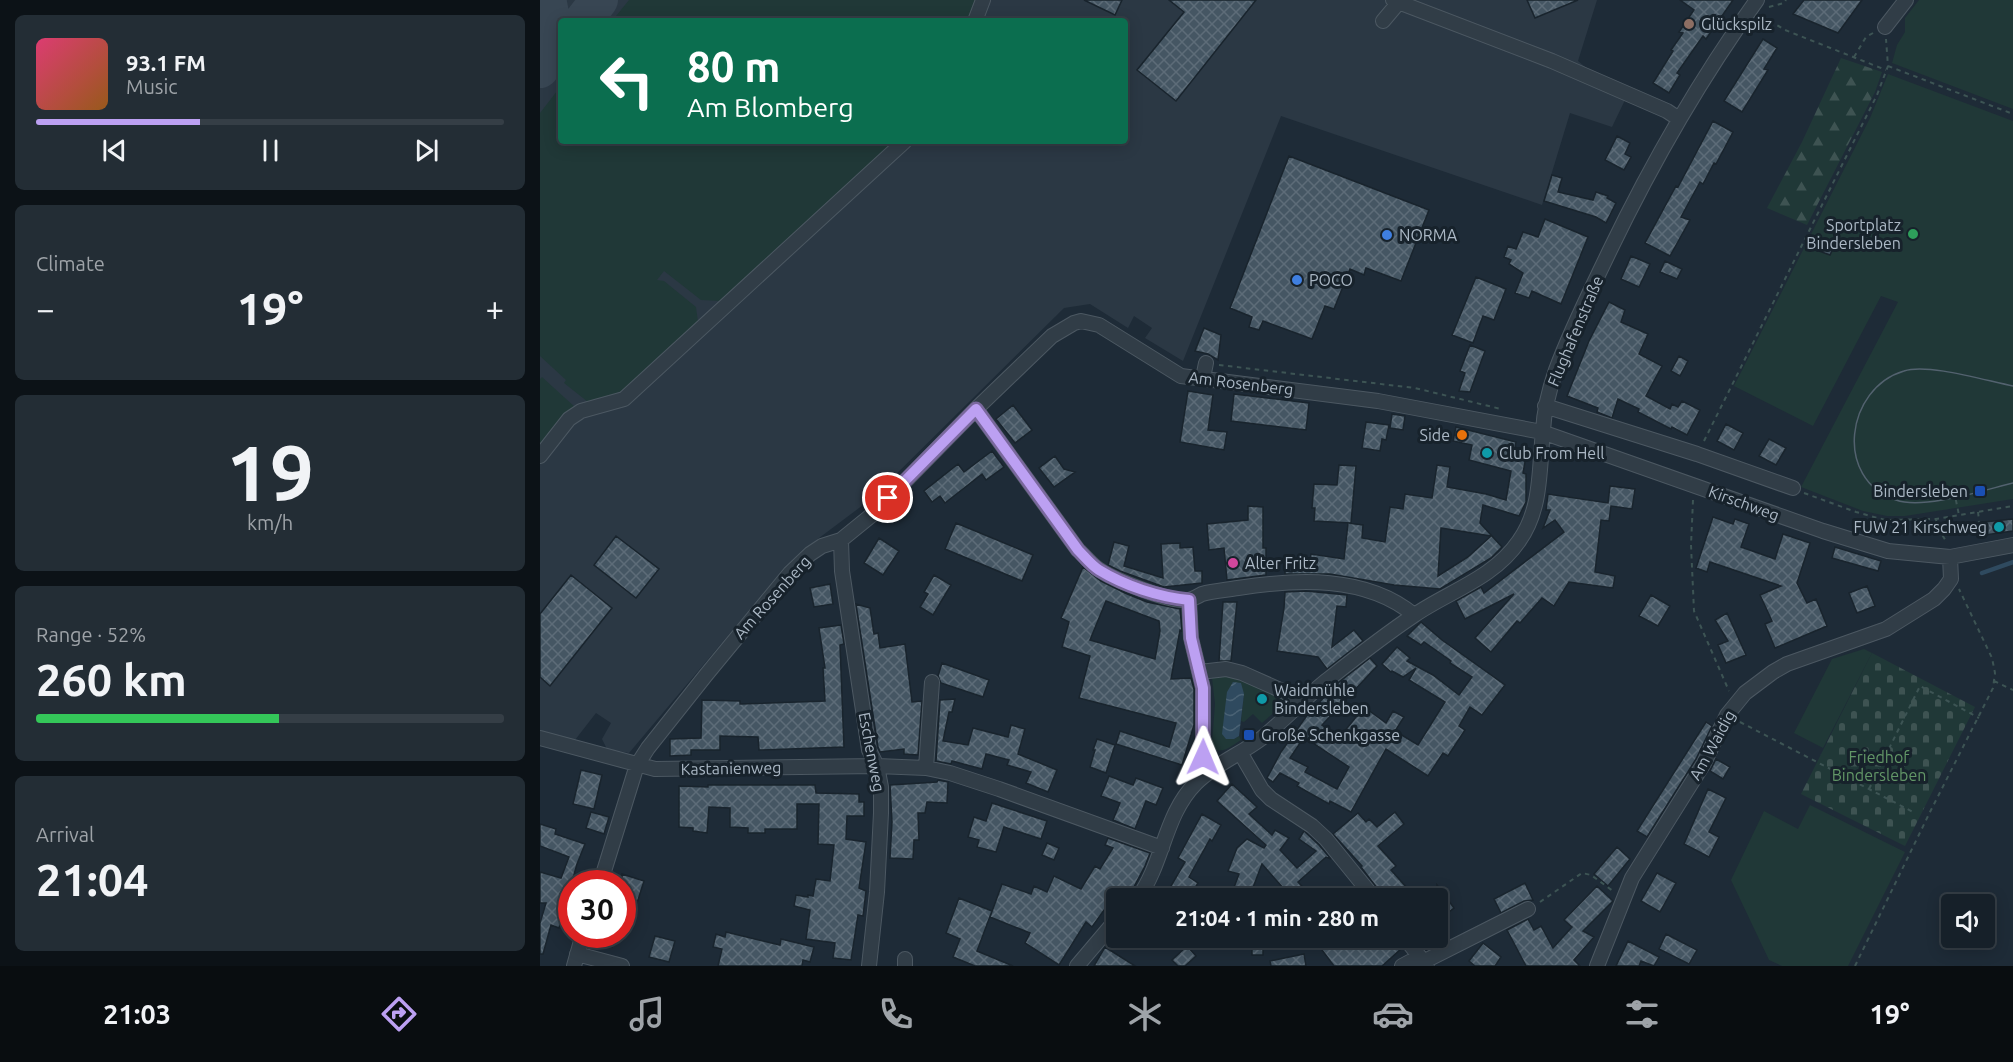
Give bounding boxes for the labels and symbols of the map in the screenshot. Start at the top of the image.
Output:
place label: Glückspilz [1701,15,1772,33]
marker: Glückspilz [1682,17,1696,31]
place label: Sportplatz Bindersleben [1806,216,1901,252]
place label: NORMA [1399,226,1458,244]
marker: Sportplatz Bindersleben [1906,227,1920,241]
marker: NORMA [1380,228,1394,242]
place label: POCO [1309,271,1353,289]
marker: POCO [1290,273,1304,287]
street label: Flughafenstraße [1544,273,1606,389]
street label: Am Rosenberg [1188,368,1294,398]
place label: Side [1420,426,1450,444]
marker: Side [1455,428,1469,442]
place label: Club From Hell [1499,444,1605,462]
marker: Club From Hell [1480,446,1494,460]
pin [862,472,913,523]
street label: Kirschweg [1706,482,1782,524]
place label: Bindersleben [1873,482,1968,500]
marker: Bindersleben [1973,484,1987,498]
place label: FUW 21 Kirschweg [1854,518,1987,536]
marker: FUW 21 Kirschweg [1992,520,2006,534]
street label: Am Rosenberg [730,552,814,642]
place label: Alter Fritz [1245,554,1316,572]
marker: Alter Fritz [1226,556,1240,570]
place label: Waidmühle Bindersleben [1274,681,1369,717]
marker: Waidmühle Bindersleben [1255,692,1269,706]
street label: Am Waidig [1685,707,1739,783]
street label: Eschenweg [855,711,889,793]
position arrow [1171,725,1235,789]
place label: Große Schenkgasse [1261,726,1400,744]
marker: Große Schenkgasse [1242,728,1256,742]
park label: Friedhof Bindersleben [1832,748,1926,784]
street label: Kastanienweg [680,758,782,778]
speed limit sign: 30 [558,870,636,948]

